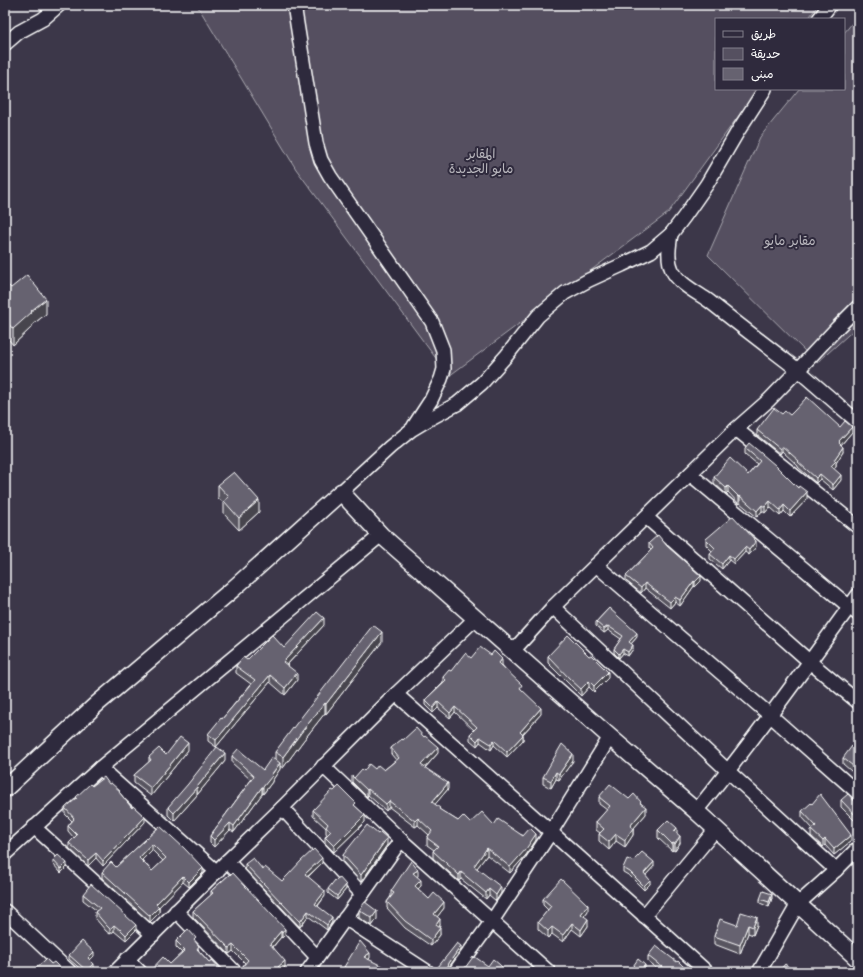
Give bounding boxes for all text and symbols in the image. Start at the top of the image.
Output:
legend [715,18,845,90]
text: طريق [751,25,776,41]
text: حديقة [751,45,780,61]
text: مبنى [751,65,774,82]
park label: المقابر مايو الجديدة [449,144,513,177]
park label: مقابر مايو [763,231,816,249]

